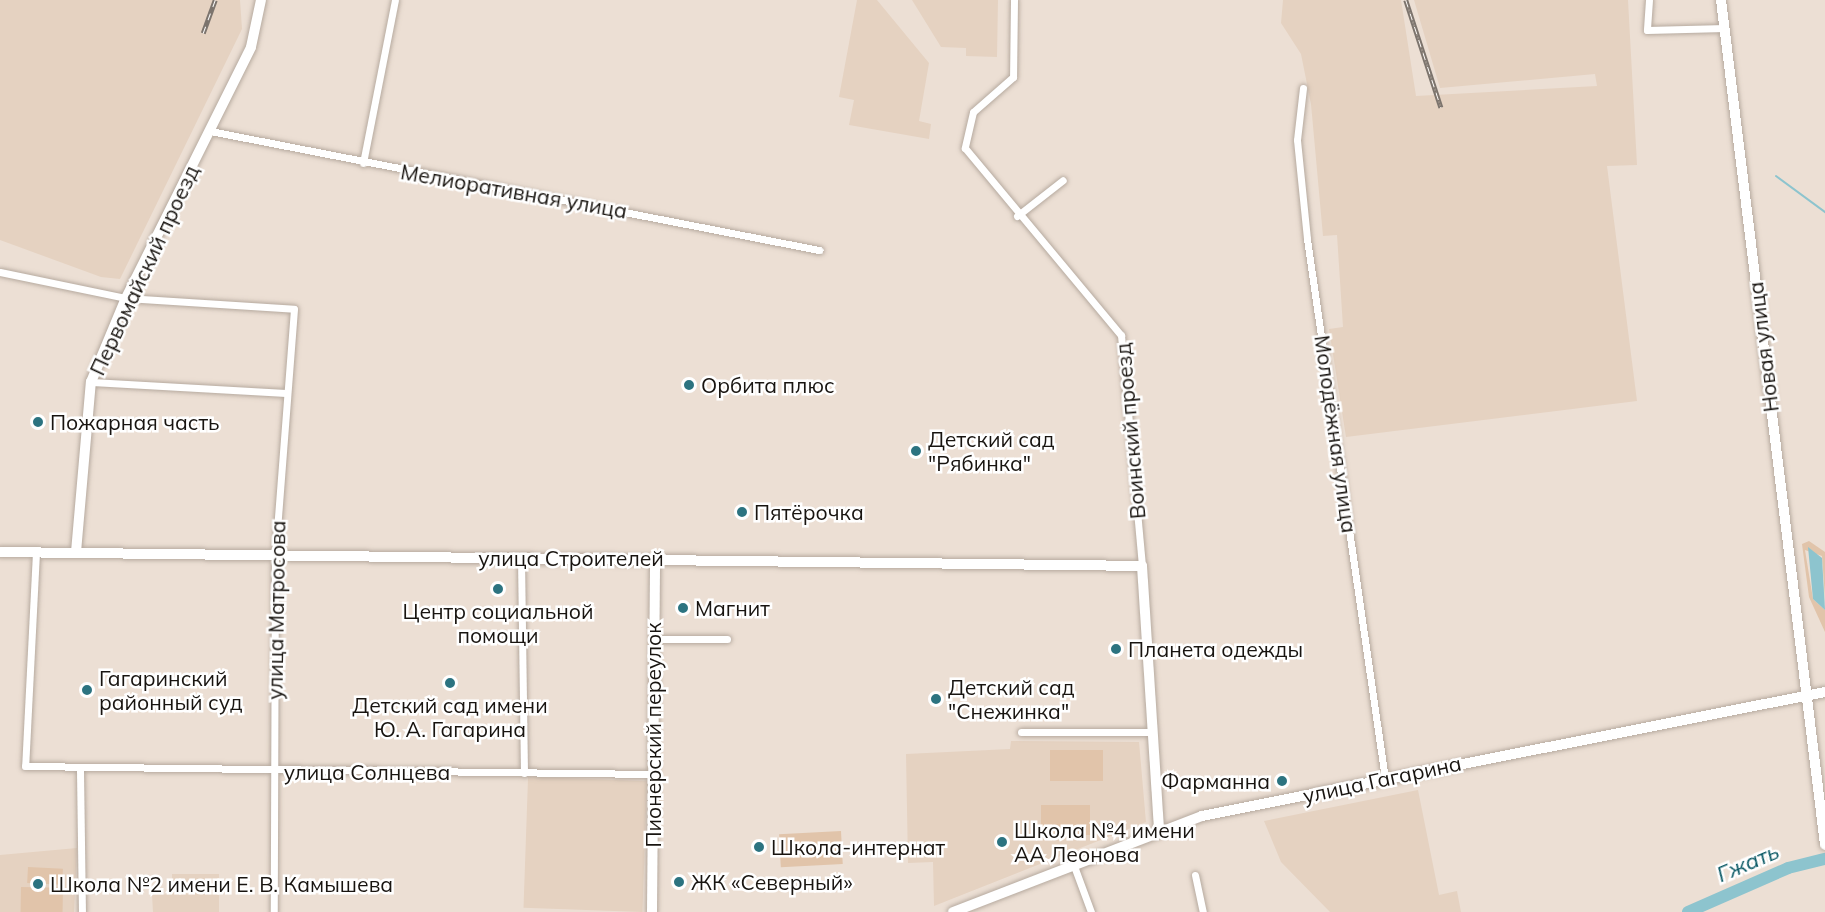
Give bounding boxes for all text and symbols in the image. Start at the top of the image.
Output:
street label: Мелиоративная улица [399,159,629,223]
street label: Первомайский проезд [84,161,204,379]
street label: Новая улица [1743,280,1783,414]
street label: Молодёжная улица [1310,333,1362,535]
street label: Воинский проезд [1110,342,1150,520]
place label: Орбита плюс [701,372,835,398]
marker: Орбита плюс [682,378,696,392]
place label: Пожарная часть [50,409,220,435]
marker: Пожарная часть [31,415,45,429]
place label: Детский сад "Рябинка" [928,426,1055,476]
marker: Детский сад "Рябинка" [909,444,923,458]
place label: Пятёрочка [754,499,864,525]
marker: Пятёрочка [735,505,749,519]
street label: улица Матросова [262,520,290,700]
street label: улица Строителей [478,545,664,571]
marker: Центр социальной помощи [491,582,505,596]
place label: Магнит [695,595,770,621]
place label: Центр социальной помощи [403,598,593,648]
marker: Магнит [676,601,690,615]
street label: Пионерский переулок [640,622,666,848]
place label: Планета одежды [1128,636,1303,662]
marker: Планета одежды [1109,642,1123,656]
place label: Гагаринский районный суд [99,665,243,715]
place label: Детский сад "Снежинка" [948,674,1075,724]
marker: Детский сад имени Ю. А. Гагарина [443,676,457,690]
marker: Гагаринский районный суд [80,683,94,697]
place label: Детский сад имени Ю. А. Гагарина [352,692,548,742]
marker: Детский сад "Снежинка" [929,692,943,706]
street label: улица Гагарина [1301,750,1463,808]
street label: улица Солнцева [284,759,450,785]
place label: Фарманна [1161,768,1270,794]
marker: Фарманна [1275,774,1289,788]
place label: Школа №4 имени АА Леонова [1014,817,1195,867]
place label: Школа-интернат [771,834,945,860]
marker: Школа №4 имени АА Леонова [995,835,1009,849]
water label: Гжать [1713,838,1783,888]
marker: Школа-интернат [752,840,766,854]
place label: ЖК «Северный» [691,869,853,895]
place label: Школа №2 имени Е. В. Камышева [50,871,393,897]
marker: ЖК «Северный» [672,875,686,889]
marker: Школа №2 имени Е. В. Камышева [31,877,45,891]

